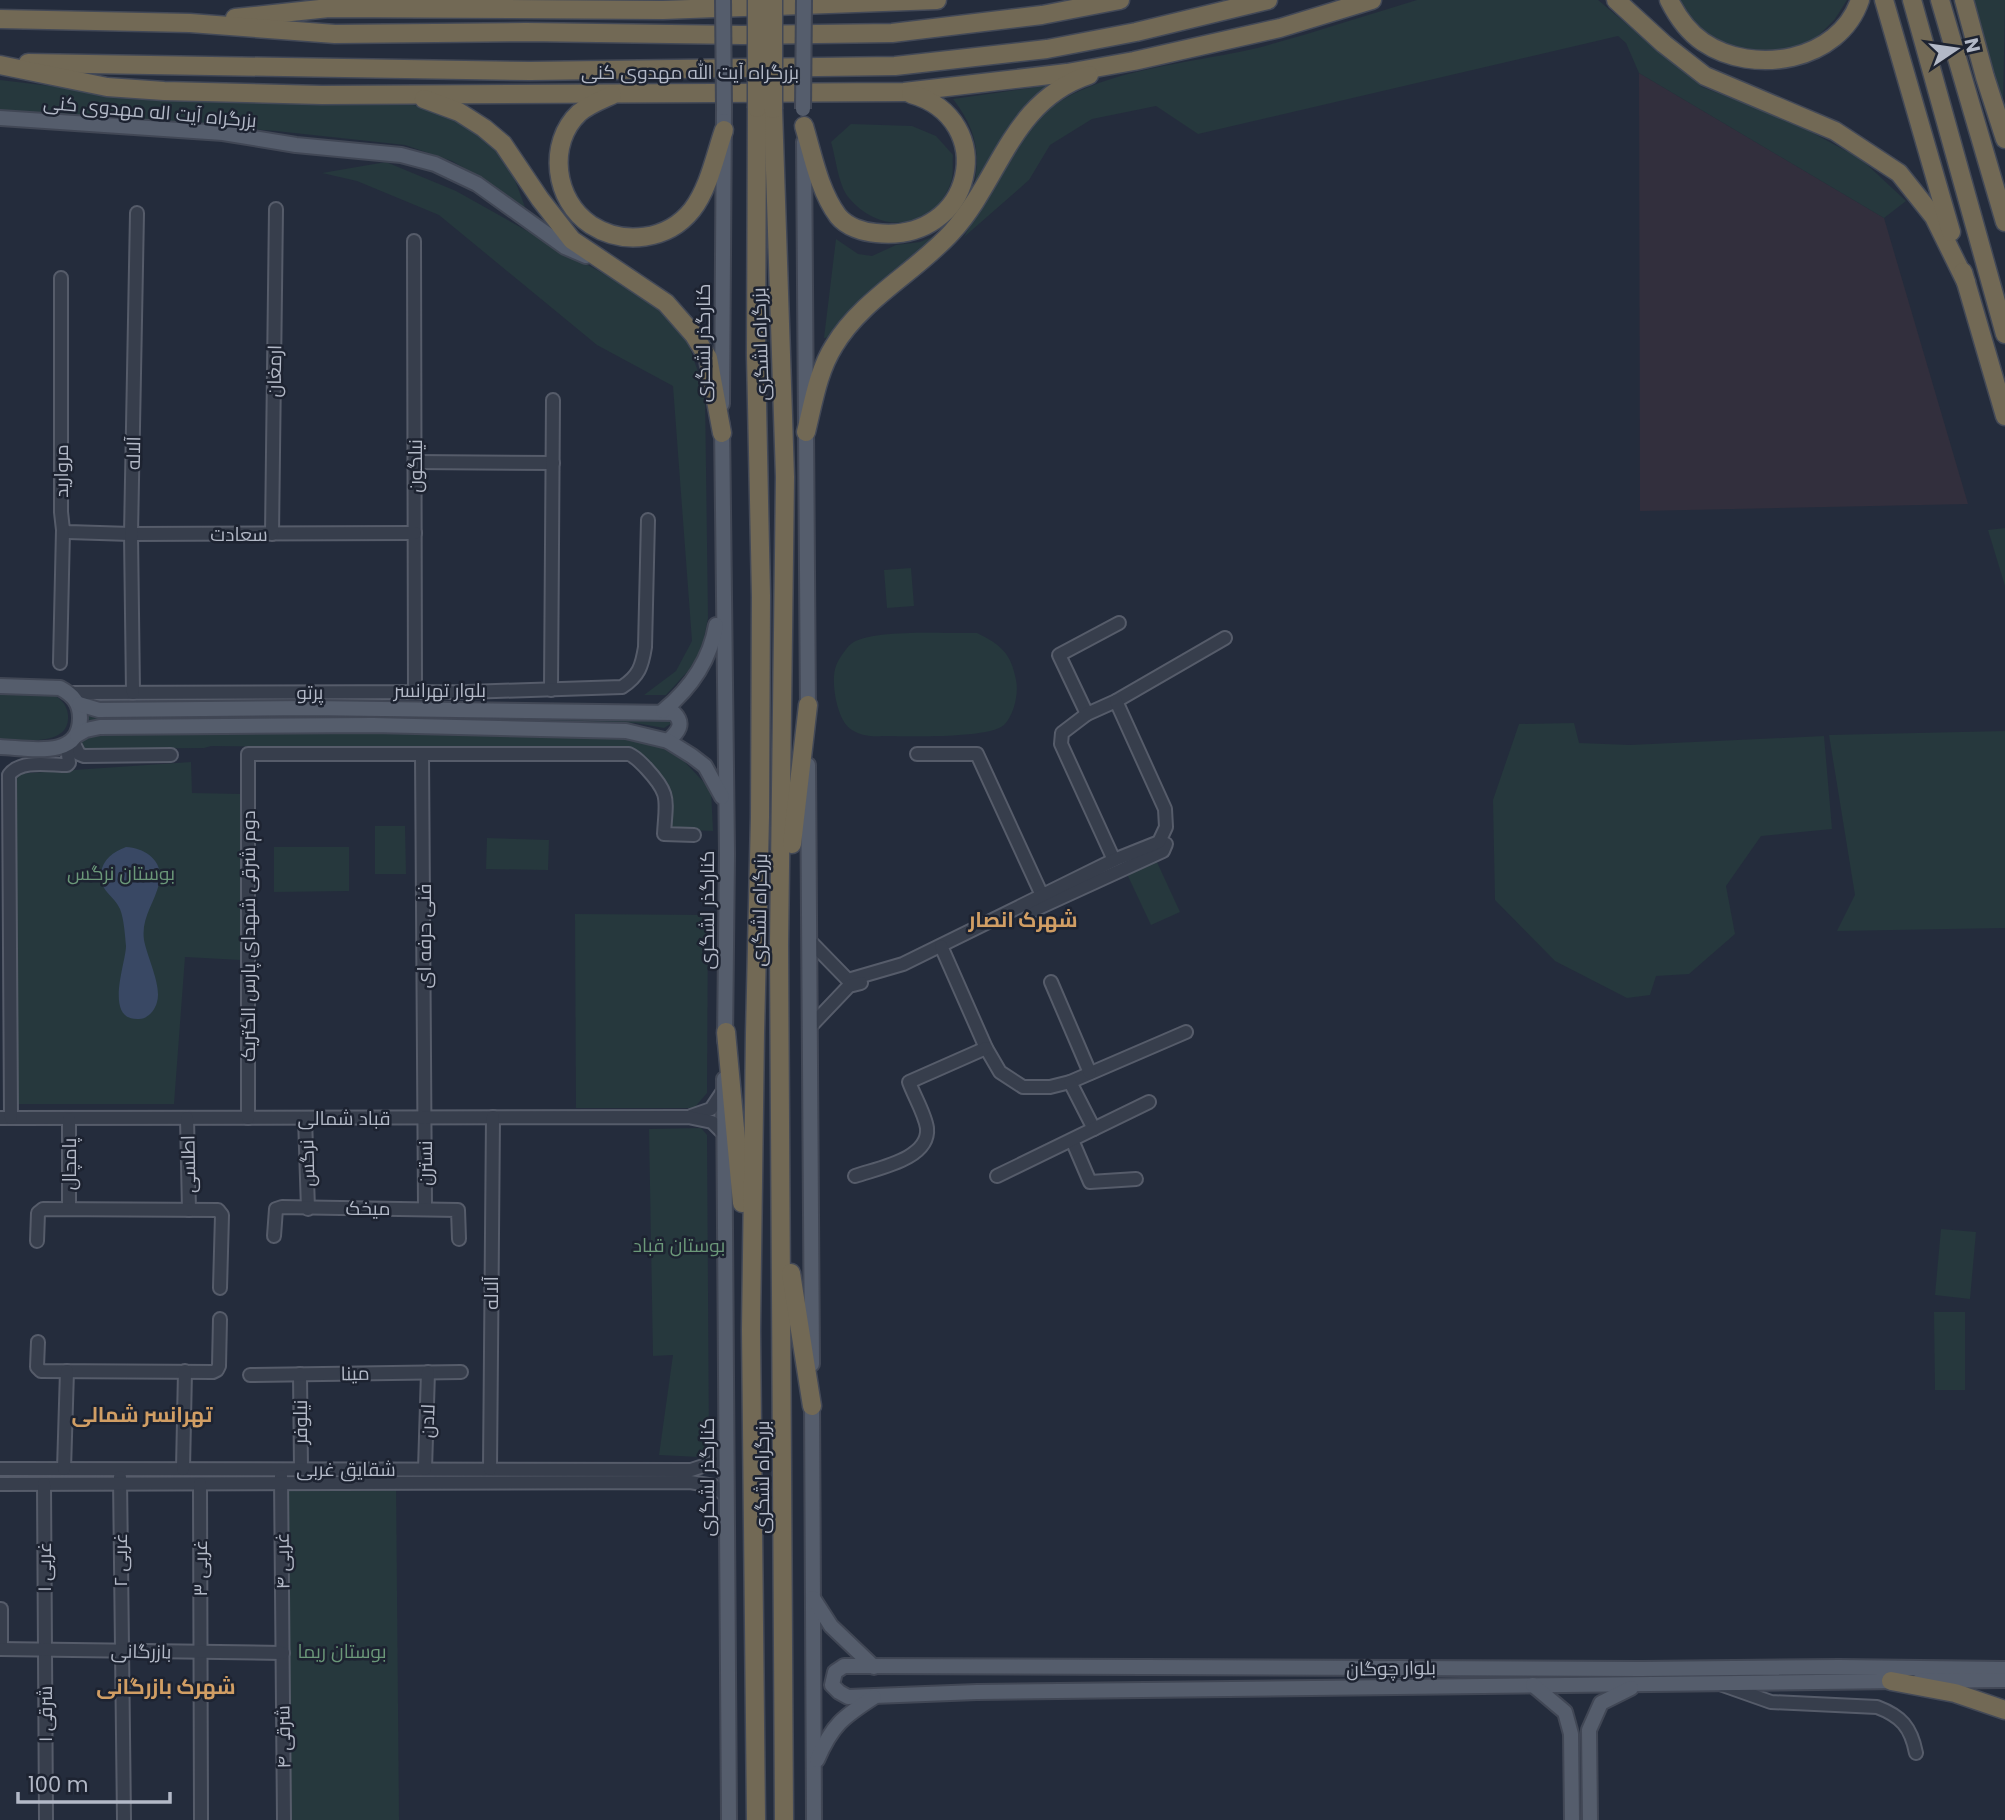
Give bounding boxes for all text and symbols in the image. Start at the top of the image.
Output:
north arrow [1921,14,1991,84]
text: N [1957,35,1987,55]
street label: بزرگراه آیت الله مهدوی کنی [581,59,799,86]
street label: بزرگراه آیت اله مهدوی کنی [42,89,258,134]
street label: کنارگذر لشگری [690,284,717,402]
street label: بزرگراه لشگری [745,287,776,401]
street label: ارمغان [261,344,288,398]
street label: آلاله [120,436,147,470]
street label: نیلگون [402,439,429,493]
street label: مروارید [48,444,75,498]
street label: سعادت [210,521,268,548]
street label: بلوار تهرانسر [393,677,486,704]
street label: پرتو [297,679,323,706]
street label: دوم شرقی شهدای پارس الکتریک [235,810,262,1062]
street label: کنارگذر لشگری [694,851,721,969]
street label: بزرگراه لشگری [745,853,774,967]
park label: بوستان نرگس [67,860,175,887]
street label: فنی حرفه ای [411,884,438,988]
district label: شهرک انصار [967,905,1078,934]
street label: قباد شمالی [297,1105,391,1132]
street label: اطلسی [174,1135,203,1193]
street label: پامچال [56,1138,83,1190]
street label: نرگس [293,1139,322,1187]
street label: نسترن [412,1140,439,1186]
street label: میخک [346,1195,390,1222]
park label: بوستان قباد [633,1232,725,1259]
street label: آلاله [478,1276,505,1310]
street label: مینا [340,1360,370,1387]
district label: تهرانسر شمالی [72,1400,214,1429]
street label: نیلوفر [287,1400,314,1445]
street label: لادن [413,1404,442,1439]
street label: کنارگذر لشگری [694,1418,721,1536]
street label: بزرگراه لشگری [749,1420,776,1534]
street label: شقایق غربی [296,1456,396,1483]
street label: ۴ غربی [269,1532,296,1589]
street label: ۲ غربی [107,1533,134,1587]
street label: ۳ غربی [187,1540,214,1596]
street label: ۱ غربی [31,1542,58,1592]
street label: بازرگانی [110,1637,172,1666]
park label: بوستان ریما [297,1638,387,1665]
street label: بلوار چوگان [1346,1654,1436,1683]
district label: شهرک بازرگانی [96,1672,236,1701]
street label: ۱ شرقی [32,1686,59,1742]
street label: ۴ شرقی [269,1705,298,1769]
scale bar [18,1760,170,1804]
text: 100 m [28,1770,88,1799]

